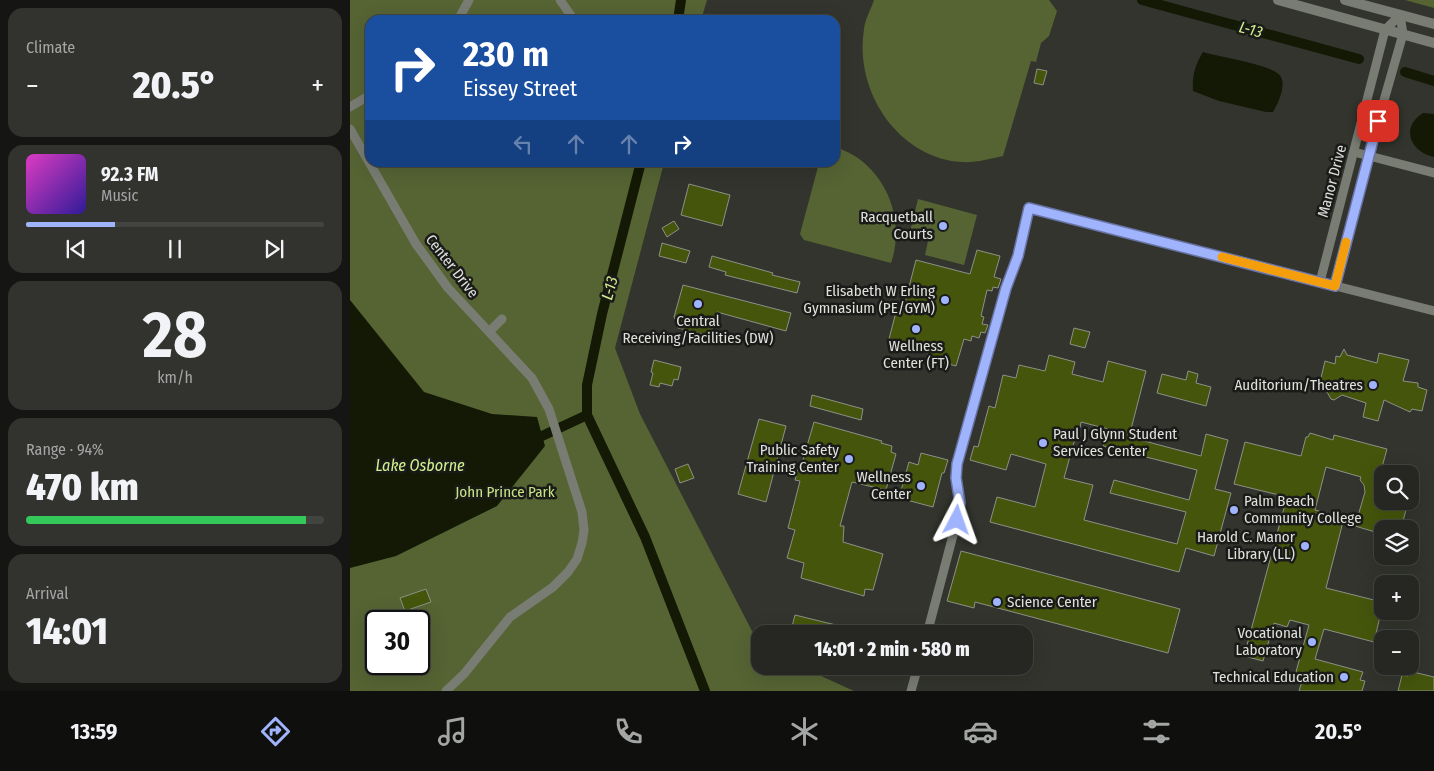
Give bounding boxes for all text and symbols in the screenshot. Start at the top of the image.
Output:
water label: L-13 [1237,17,1265,42]
text: 230 m [463,33,549,75]
icon: right [380,35,445,100]
text: Climate [26,38,75,57]
text: 20.5° [133,62,217,108]
text: − [26,69,39,102]
text: + [311,69,324,102]
text: Eissey Street [463,75,577,102]
pin [1357,100,1399,142]
icon: arrive [1364,107,1392,135]
icon: left [509,130,537,158]
icon: ahead [562,130,590,158]
icon: ahead [615,130,643,158]
icon: right [668,130,696,158]
street label: Manor Drive [1314,143,1350,219]
text: 92.3 FM [101,163,159,186]
text: Music [101,186,138,205]
place label: Racquetball Courts [860,208,933,243]
marker: Racquetball Courts [937,220,949,232]
street label: Center Drive [422,231,482,301]
icon: previous [62,235,90,263]
icon: pause [161,235,189,263]
icon: next [260,235,288,263]
water label: L-13 [597,274,622,302]
place label: Elisabeth W Erling Gymnasium (PE/GYM) [803,282,935,317]
marker: Elisabeth W Erling Gymnasium (PE/GYM) [939,294,951,306]
text: 28 [143,296,207,374]
marker: Central Receiving/Facilities (DW) [692,298,704,310]
place label: Central Receiving/Facilities (DW) [623,312,773,347]
marker: Wellness Center (FT) [910,323,922,335]
place label: Wellness Center (FT) [883,337,949,372]
text: km/h [157,368,193,387]
place label: Auditorium/Theatres [1234,376,1363,394]
marker: Auditorium/Theatres [1367,379,1379,391]
place label: Paul J Glynn Student Services Center [1053,425,1177,460]
marker: Paul J Glynn Student Services Center [1037,437,1049,449]
text: Range · 94% [26,440,104,459]
place label: Public Safety Training Center [746,441,840,476]
marker: Public Safety Training Center [843,453,855,465]
water label: Lake Osborne [375,456,465,475]
text: 470 km [26,464,139,510]
map controls [1374,465,1419,675]
button: search [1374,465,1419,510]
place label: Wellness Center [857,468,912,503]
marker: Wellness Center [915,480,927,492]
park label: John Prince Park [455,483,555,501]
place label: Palm Beach Community College [1244,492,1362,527]
position arrow [930,493,982,545]
marker: Palm Beach Community College [1228,504,1240,516]
button: layers [1374,520,1419,565]
place label: Harold C. Manor Library (LL) [1197,528,1296,563]
marker: Harold C. Manor Library (LL) [1299,540,1311,552]
button: + [1374,575,1419,620]
text: Arrival [26,584,68,603]
place label: Science Center [1007,593,1098,611]
marker: Science Center [991,596,1003,608]
text: 14:01 [26,608,108,654]
speed limit sign: 30 [365,610,430,675]
place label: Vocational Laboratory [1236,624,1302,659]
button: − [1374,630,1419,675]
marker: Vocational Laboratory [1306,636,1318,648]
text: 14:01 · 2 min · 580 m [814,638,970,661]
place label: Technical Education [1213,668,1334,686]
marker: Technical Education [1338,671,1350,683]
icon: directions [258,714,293,749]
icon: music [435,714,470,749]
icon: phone [611,714,646,749]
icon: climate [787,714,822,749]
icon: car [963,714,998,749]
icon: filters [1139,714,1174,749]
text: 13:59 [71,718,117,745]
text: 20.5° [1315,718,1363,745]

